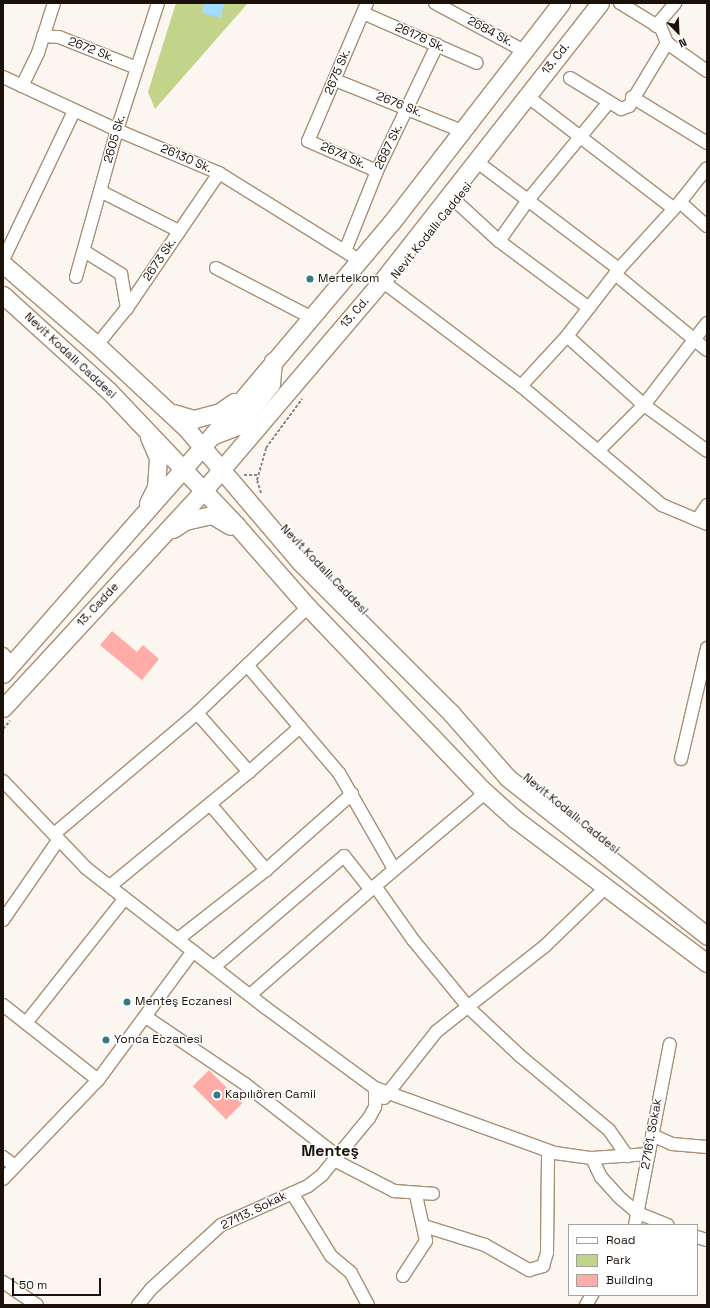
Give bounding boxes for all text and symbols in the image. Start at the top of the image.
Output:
north arrow [658,12,698,52]
street label: 2684 Sk. [465,14,515,50]
street label: 26178 Sk. [393,20,447,56]
street label: 2672 Sk. [66,35,116,65]
text: N [677,35,689,51]
street label: 13. Cd. [539,40,573,78]
street label: 2675 Sk. [322,47,354,97]
street label: 2676 Sk. [374,89,424,121]
street label: 2605 Sk. [101,113,129,165]
street label: 2687 Sk. [372,122,406,172]
street label: 2674 Sk. [318,140,368,172]
street label: 26130 Sk. [158,142,214,176]
street label: Nevit Kodallı Caddesi [389,180,475,282]
street label: 2673 Sk. [141,236,179,284]
place label: Mertelkom [318,272,379,286]
marker: Mertelkom [305,274,315,284]
street label: 13. Cd. [337,294,373,332]
street label: Nevit Kodallı Caddesi [21,310,119,402]
street label: Nevit Kodallı Caddesi [277,522,371,618]
street label: 13. Cadde [74,580,122,630]
street label: Nevit Kodallı Caddesi [520,771,622,857]
place label: Menteş Eczanesi [135,995,232,1009]
marker: Menteş Eczanesi [122,997,132,1007]
place label: Yonca Eczanesi [114,1033,203,1047]
marker: Yonca Eczanesi [101,1035,111,1045]
place label: Kapılıören Camii [225,1088,316,1102]
marker: Kapılıören Camii [212,1090,222,1100]
street label: 27161. Sokak [639,1097,665,1171]
district label: Menteş [301,1141,359,1161]
street label: 27113. Sokak [219,1189,289,1233]
legend [568,1224,698,1296]
text: Road [606,1232,635,1248]
text: Park [606,1252,631,1268]
scale bar [14,1270,103,1296]
text: Building [606,1272,653,1288]
text: 50 m [19,1277,47,1293]

